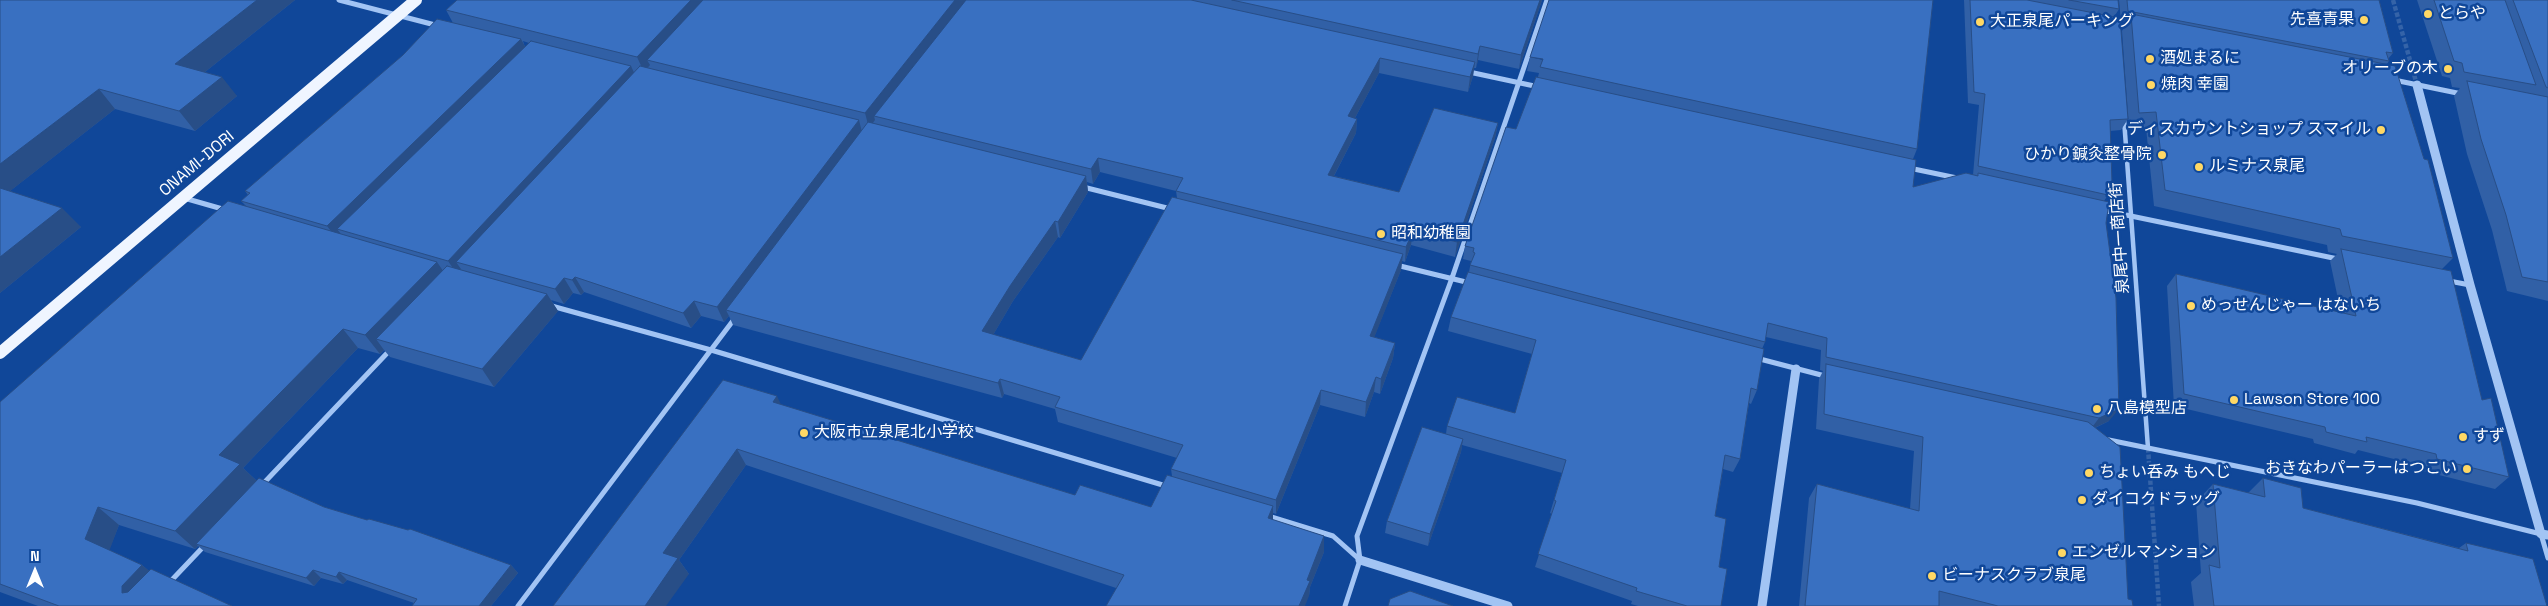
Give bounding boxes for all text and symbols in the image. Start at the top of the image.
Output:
place label: とらや [2438,4,2486,24]
marker: とらや [2422,8,2434,20]
place label: 先喜青果 [2290,10,2354,30]
place label: 大正泉尾パーキング [1990,12,2134,32]
marker: 先喜青果 [2358,14,2370,26]
marker: 大正泉尾パーキング [1974,16,1986,28]
place label: 酒処まるに [2160,49,2240,69]
marker: 酒処まるに [2144,53,2156,65]
place label: オリーブの木 [2342,59,2438,79]
marker: オリーブの木 [2442,63,2454,75]
place label: 焼肉 幸園 [2161,75,2229,95]
marker: 焼肉 幸園 [2145,79,2157,91]
place label: ディスカウントショップ スマイル [2127,120,2371,140]
marker: ディスカウントショップ スマイル [2375,124,2387,136]
street label: ONAMI-DORI [156,127,238,201]
place label: ひかり鍼灸整骨院 [2024,145,2152,165]
marker: ひかり鍼灸整骨院 [2156,149,2168,161]
place label: ルミナス泉尾 [2209,157,2305,177]
marker: ルミナス泉尾 [2193,161,2205,173]
street label: 泉尾中一商店街 [2107,181,2133,295]
place label: 昭和幼稚園 [1391,224,1471,244]
marker: 昭和幼稚園 [1375,228,1387,240]
place label: めっせんじゃー はないち [2201,296,2381,316]
marker: めっせんじゃー はないち [2185,300,2197,312]
place label: Lawson Store 100 [2244,390,2380,410]
marker: Lawson Store 100 [2228,394,2240,406]
place label: 八島模型店 [2107,399,2187,419]
marker: 八島模型店 [2091,403,2103,415]
place label: 大阪市立泉尾北小学校 [814,423,974,443]
marker: 大阪市立泉尾北小学校 [798,427,810,439]
place label: すず [2473,427,2505,447]
marker: すず [2457,431,2469,443]
place label: おきなわパーラーはつこい [2265,459,2457,479]
place label: ちょい呑み もへじ [2099,463,2231,483]
marker: おきなわパーラーはつこい [2461,463,2473,475]
marker: ちょい呑み もへじ [2083,467,2095,479]
place label: ダイコクドラッグ [2092,490,2220,510]
marker: ダイコクドラッグ [2076,494,2088,506]
place label: エンゼルマンション [2072,543,2216,563]
north arrow [10,546,60,596]
text: N [30,547,40,565]
marker: エンゼルマンション [2056,547,2068,559]
place label: ビーナスクラブ泉尾 [1942,566,2086,586]
marker: ビーナスクラブ泉尾 [1926,570,1938,582]

